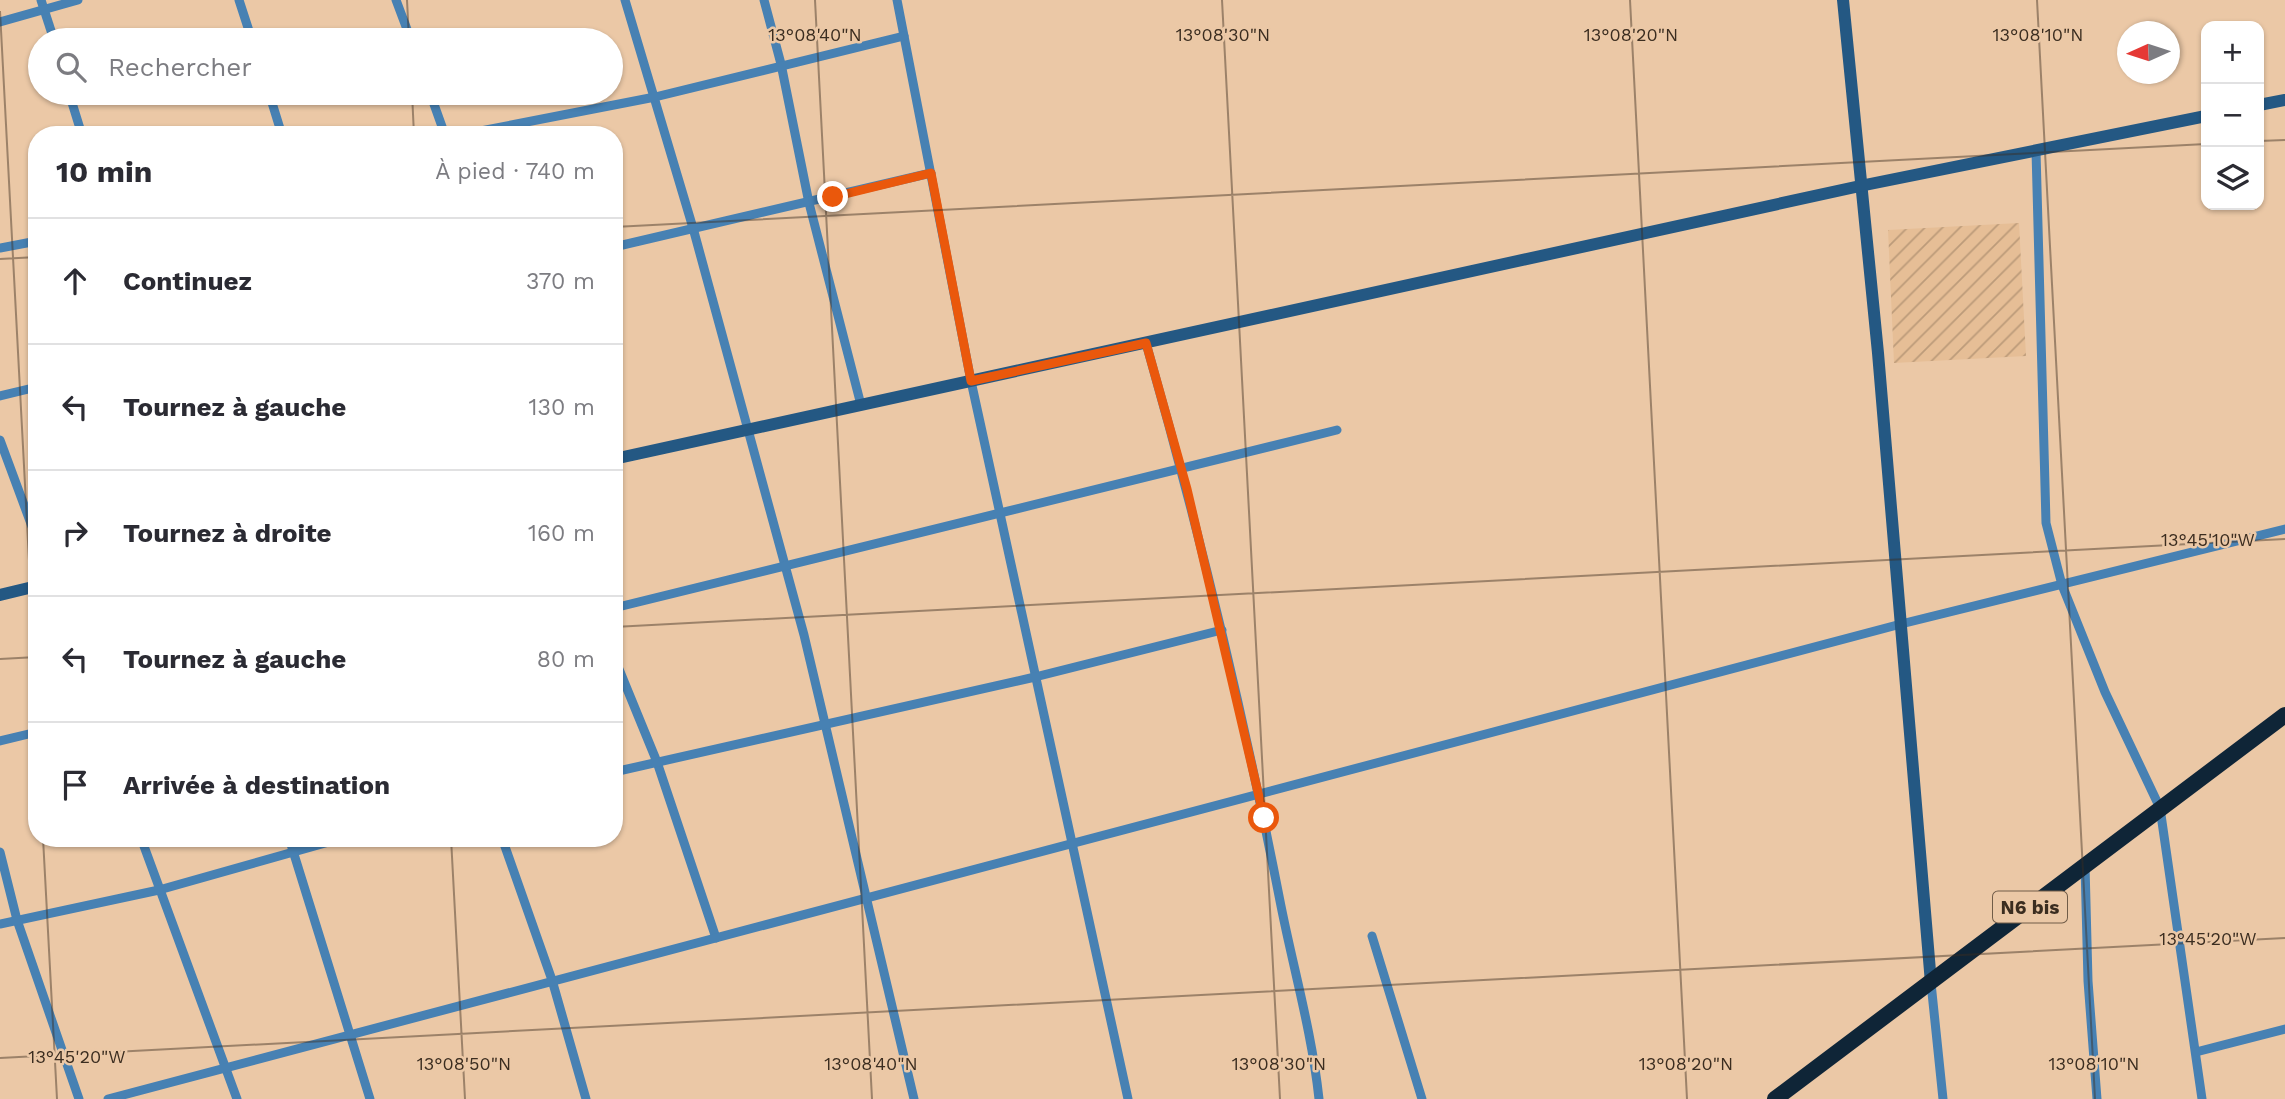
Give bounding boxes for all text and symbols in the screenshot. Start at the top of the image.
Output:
north arrow [2117,21,2180,84]
map controls [2201,21,2264,210]
button: + [2201,21,2264,84]
text: 13°08'40"N [768,24,862,45]
text: 13°08'30"N [1176,24,1270,45]
text: 13°08'20"N [1584,24,1678,45]
text: 13°08'10"N [1993,24,2083,45]
search box [28,28,623,105]
icon: search [52,48,90,86]
text: Rechercher [108,52,252,82]
button: − [2201,84,2264,147]
button: layers [2201,147,2264,210]
text: 10 min [56,154,152,189]
text: À pied · 740 m [435,158,595,185]
route end [817,181,848,212]
icon: ahead [56,262,94,300]
text: Continuez [123,266,252,296]
text: 370 m [526,268,595,295]
icon: left [56,388,94,426]
text: Tournez à gauche [123,392,346,422]
text: 130 m [529,394,595,421]
icon: right [56,514,94,552]
text: Tournez à droite [123,518,332,548]
text: 160 m [528,520,595,547]
text: 13°45'10"W [2161,529,2255,550]
icon: left [56,640,94,678]
text: Tournez à gauche [123,644,346,674]
text: 80 m [537,646,595,673]
icon: arrive [56,766,94,804]
text: Arrivée à destination [123,770,390,800]
route start [1248,802,1279,833]
road number: N6 bis [1993,892,2067,923]
text: 13°45'20"W [2159,928,2257,949]
text: 13°45'20"W [28,1046,126,1067]
text: 13°08'50"N [417,1053,511,1074]
text: 13°08'40"N [824,1053,918,1074]
text: 13°08'30"N [1232,1053,1326,1074]
text: 13°08'20"N [1639,1053,1733,1074]
text: 13°08'10"N [2049,1053,2139,1074]

